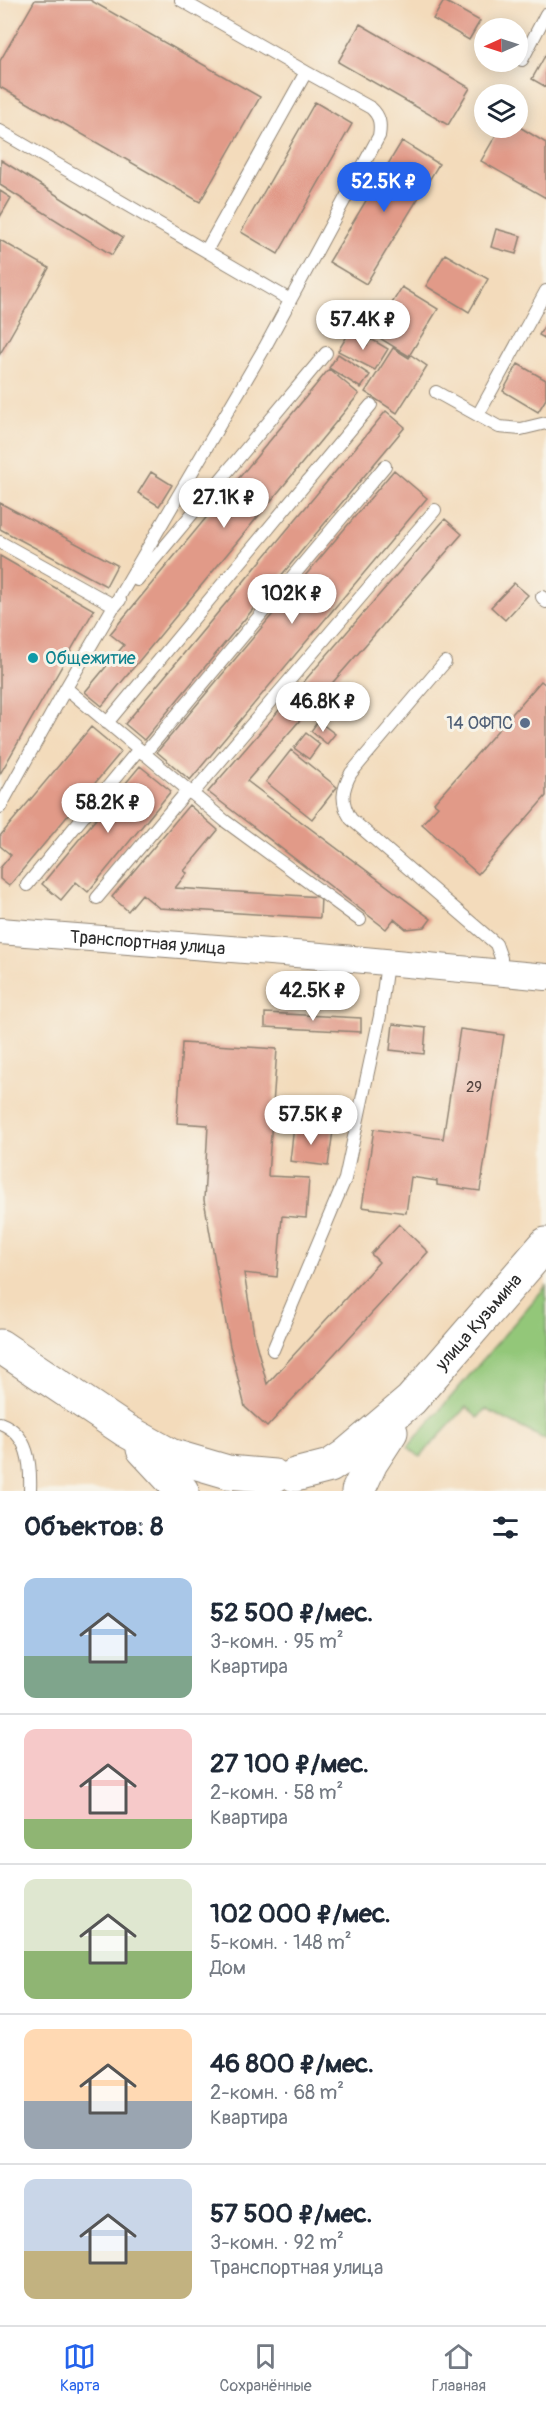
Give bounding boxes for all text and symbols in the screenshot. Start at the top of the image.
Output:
north arrow [474,18,528,72]
map controls [474,18,528,138]
button: layers [474,84,528,138]
pin: 52.5K ₽ [329,162,439,213]
text: 52.5K ₽ [351,169,417,194]
pin: 57.4K ₽ [308,300,418,351]
text: 57.4K ₽ [330,307,396,332]
pin: 27.1K ₽ [169,478,279,529]
text: 27.1K ₽ [193,485,255,510]
pin: 102K ₽ [243,574,341,625]
text: 102K ₽ [261,581,323,606]
place label: Общежитие [45,647,136,670]
marker: Общежитие [26,651,40,665]
pin: 46.8K ₽ [268,682,378,733]
text: 46.8K ₽ [290,689,356,714]
place label: 14 ОФПС [446,712,513,735]
marker: 14 ОФПС [518,716,532,730]
pin: 58.2K ₽ [53,783,163,834]
text: 58.2K ₽ [76,790,140,815]
street label: Транспортная улица [69,925,226,961]
pin: 42.5K ₽ [258,971,368,1022]
text: 42.5K ₽ [280,978,346,1003]
house number: 29 [466,1078,482,1097]
pin: 57.5K ₽ [256,1095,366,1146]
text: 57.5K ₽ [278,1102,344,1127]
street label: улица Кузьмина [430,1269,527,1376]
text: Объектов: 8 [24,1511,163,1543]
icon: filters [489,1511,522,1544]
text: 52 500 ₽/мес. [210,1597,373,1629]
icon: home [72,1602,144,1674]
text: 3-комн. · 95 m² [210,1629,344,1654]
text: Квартира [210,1654,288,1679]
text: 27 100 ₽/мес. [210,1748,369,1780]
icon: home [72,1753,144,1825]
text: 2-комн. · 58 m² [210,1780,343,1805]
text: Квартира [210,1805,288,1830]
text: 102 000 ₽/мес. [210,1898,391,1930]
icon: home [72,1903,144,1975]
text: 5-комн. · 148 m² [210,1930,352,1955]
text: Дом [210,1955,246,1980]
text: 46 800 ₽/мес. [210,2048,374,2080]
icon: home [72,2053,144,2125]
text: 2-комн. · 68 m² [210,2080,344,2105]
text: Квартира [210,2105,288,2130]
text: 57 500 ₽/мес. [210,2198,373,2230]
icon: home [72,2203,144,2275]
text: 3-комн. · 92 m² [210,2230,344,2255]
text: Транспортная улица [210,2255,383,2280]
tab: Карта [60,2340,100,2396]
tab: Сохранённые [220,2340,312,2396]
tab: Главная [432,2340,486,2396]

